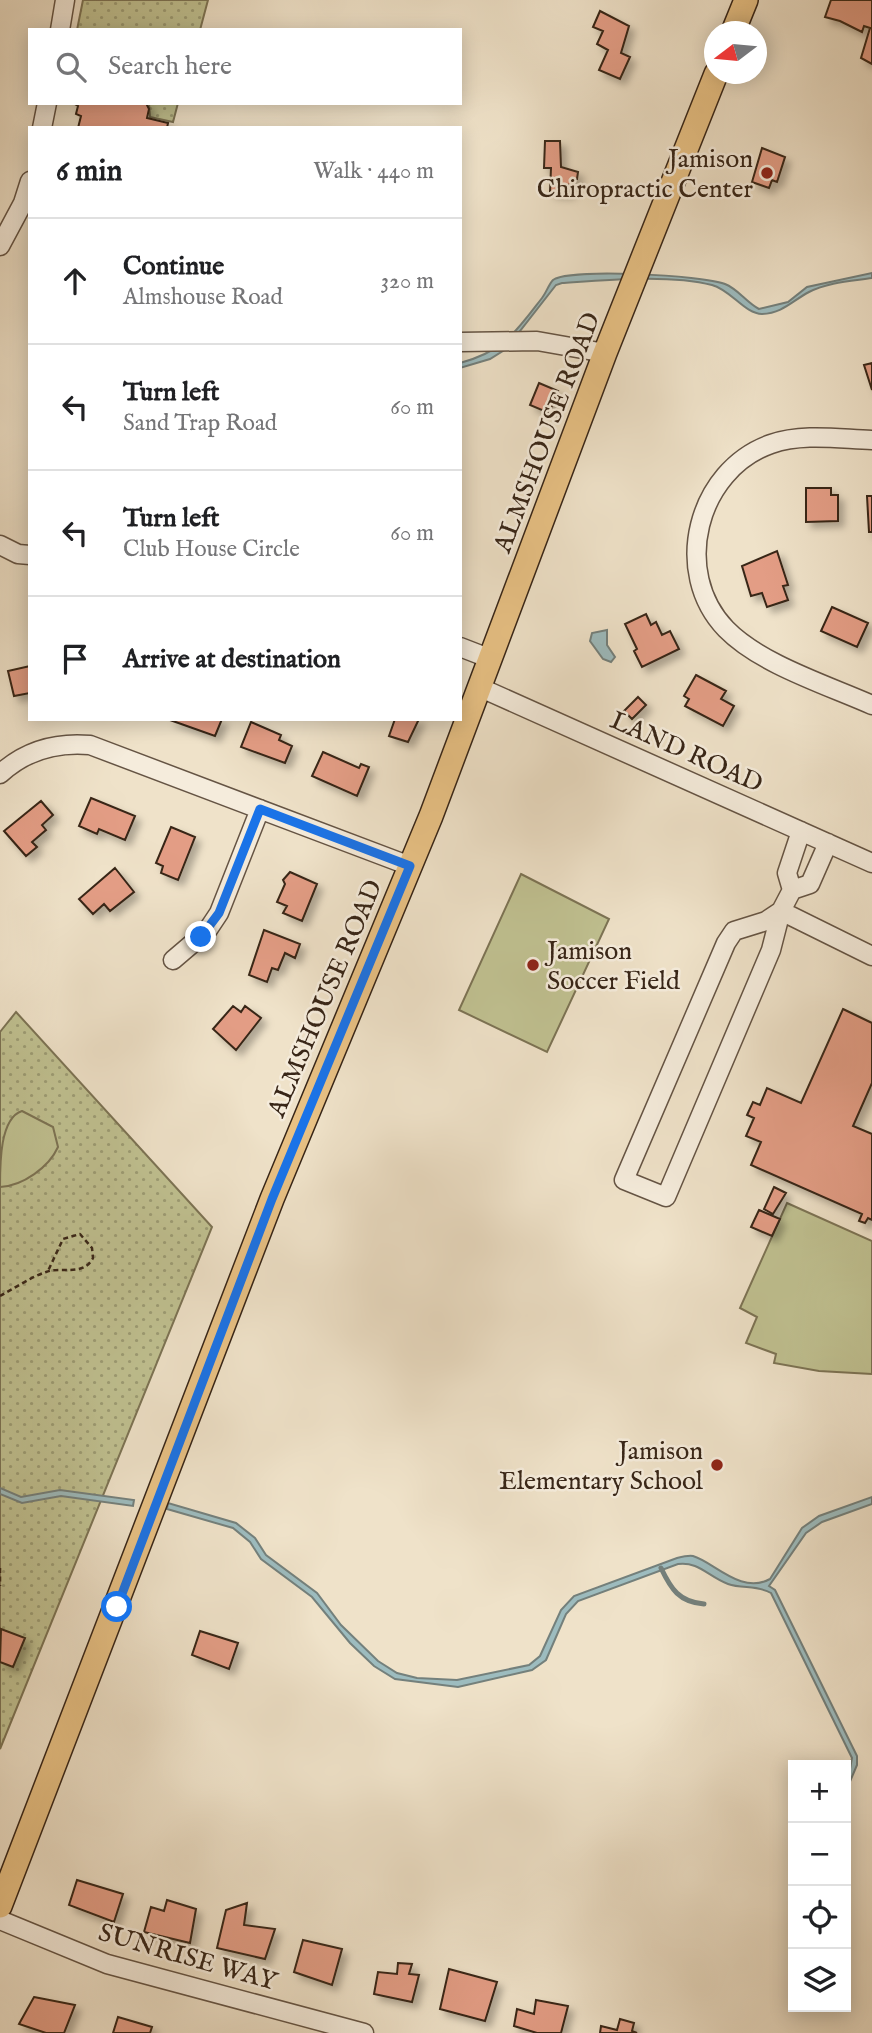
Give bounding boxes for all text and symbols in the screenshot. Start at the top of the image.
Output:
north arrow [704,21,767,84]
search box [28,28,462,105]
icon: search [52,48,90,86]
text: Search here [108,50,232,83]
place label: Jamison Chiropractic Center [537,143,753,206]
text: 6 min [56,153,122,191]
text: Walk · 440 m [313,157,434,186]
marker: Jamison Chiropractic Center [759,165,775,181]
text: Continue [123,250,224,283]
icon: ahead [56,262,94,300]
text: 320 m [381,267,434,296]
text: Almshouse Road [123,283,283,312]
street label: ALMSHOUSE ROAD [486,308,608,558]
text: Turn left [123,376,220,409]
icon: left [56,388,94,426]
text: 60 m [390,393,434,422]
text: Sand Trap Road [123,409,277,438]
text: Turn left [123,502,220,535]
icon: left [56,514,94,552]
text: 60 m [390,519,434,548]
text: Club House Circle [123,535,300,564]
icon: arrive [56,640,94,678]
text: Arrive at destination [123,643,341,676]
street label: LAND ROAD [605,704,768,801]
street label: ALMSHOUSE ROAD [260,875,390,1123]
route end [185,921,216,952]
place label: Jamison Soccer Field [544,935,680,998]
marker: Jamison Soccer Field [525,957,541,973]
place label: Jamison Elementary School [499,1435,704,1498]
marker: Jamison Elementary School [709,1457,725,1473]
route start [101,1591,132,1622]
map controls [788,1760,851,2012]
button: + [788,1760,851,1823]
button: − [788,1823,851,1886]
button: locate [788,1886,851,1949]
street label: SUNRISE WAY [95,1916,282,1999]
button: layers [788,1949,851,2012]

